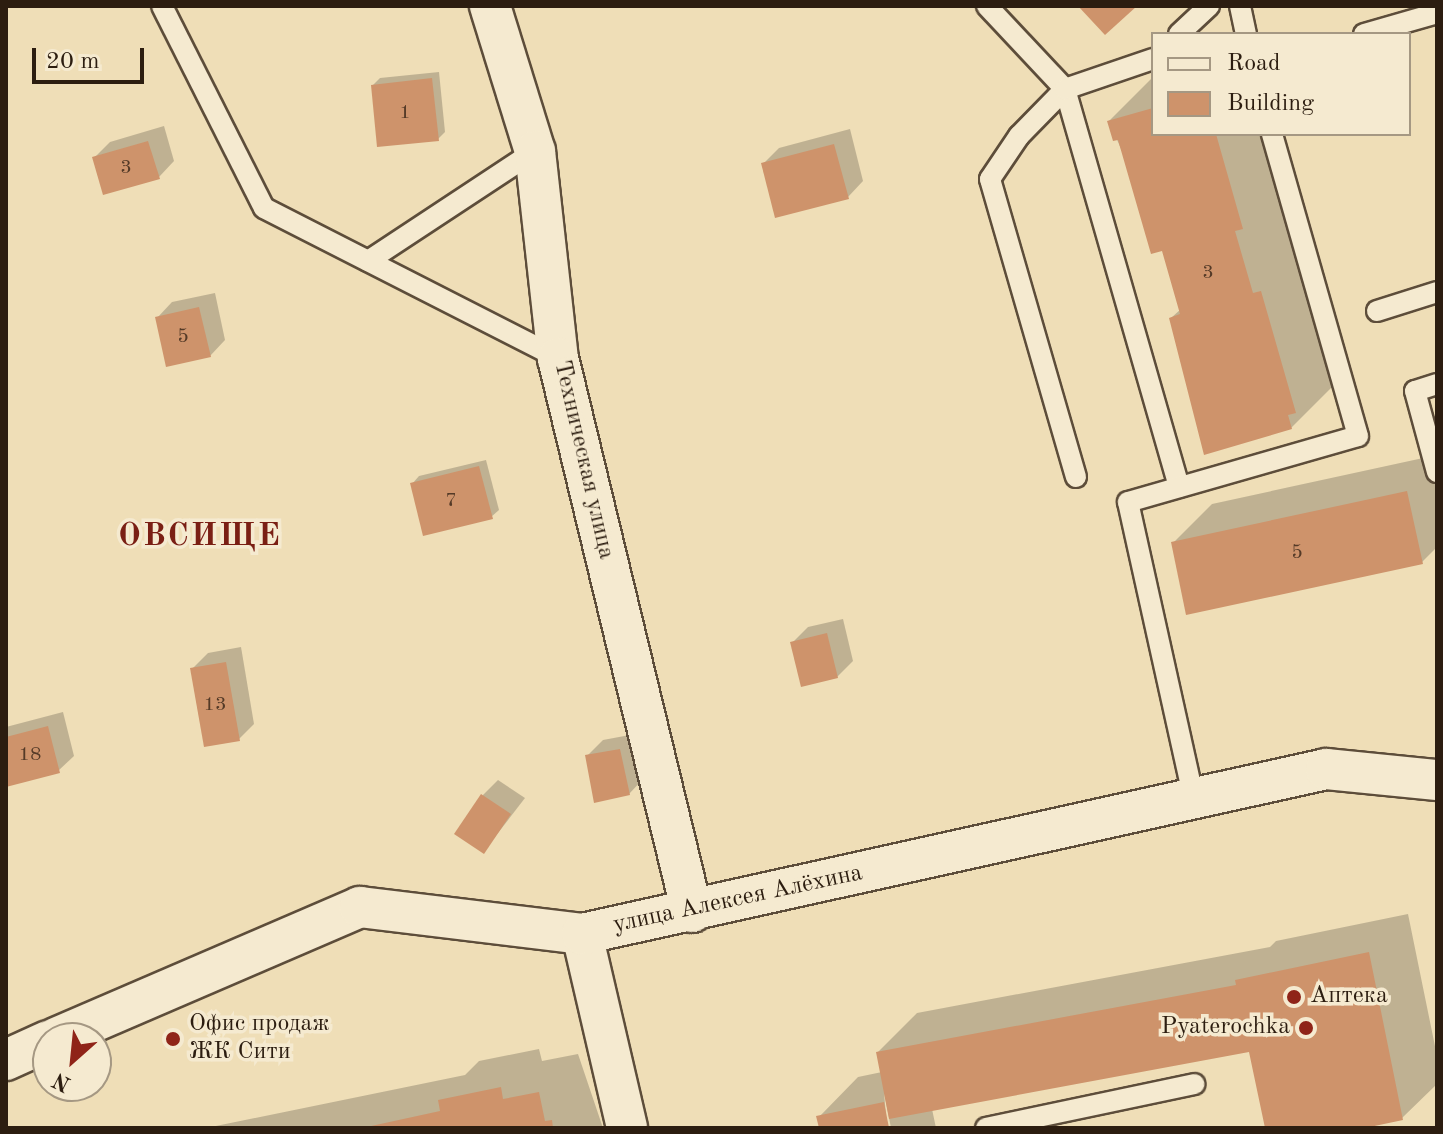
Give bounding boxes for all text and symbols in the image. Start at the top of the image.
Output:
scale bar [36,32,148,82]
legend [1151,32,1411,136]
text: 20 m [46,50,100,74]
text: Road [1227,52,1280,76]
text: Building [1227,92,1314,116]
house number: 1 [399,101,411,125]
house number: 3 [120,156,132,180]
house number: 3 [1202,261,1214,285]
house number: 5 [177,325,189,349]
street label: Техническая улица [546,358,620,562]
house number: 7 [445,489,457,513]
district label: ОВСИЩЕ [118,518,282,556]
house number: 5 [1291,541,1303,565]
house number: 13 [203,693,227,717]
house number: 18 [18,743,42,767]
street label: улица Алексея Алёхина [611,859,865,941]
place label: Аптека [1310,983,1388,1011]
marker: Аптека [1285,988,1303,1006]
place label: Офис продаж ЖК Сити [189,1011,329,1067]
place label: Pyaterochka [1161,1014,1290,1042]
marker: Pyaterochka [1297,1019,1315,1037]
north arrow [32,1022,112,1102]
marker: Офис продаж ЖК Сити [164,1030,182,1048]
text: N [50,1068,74,1095]

